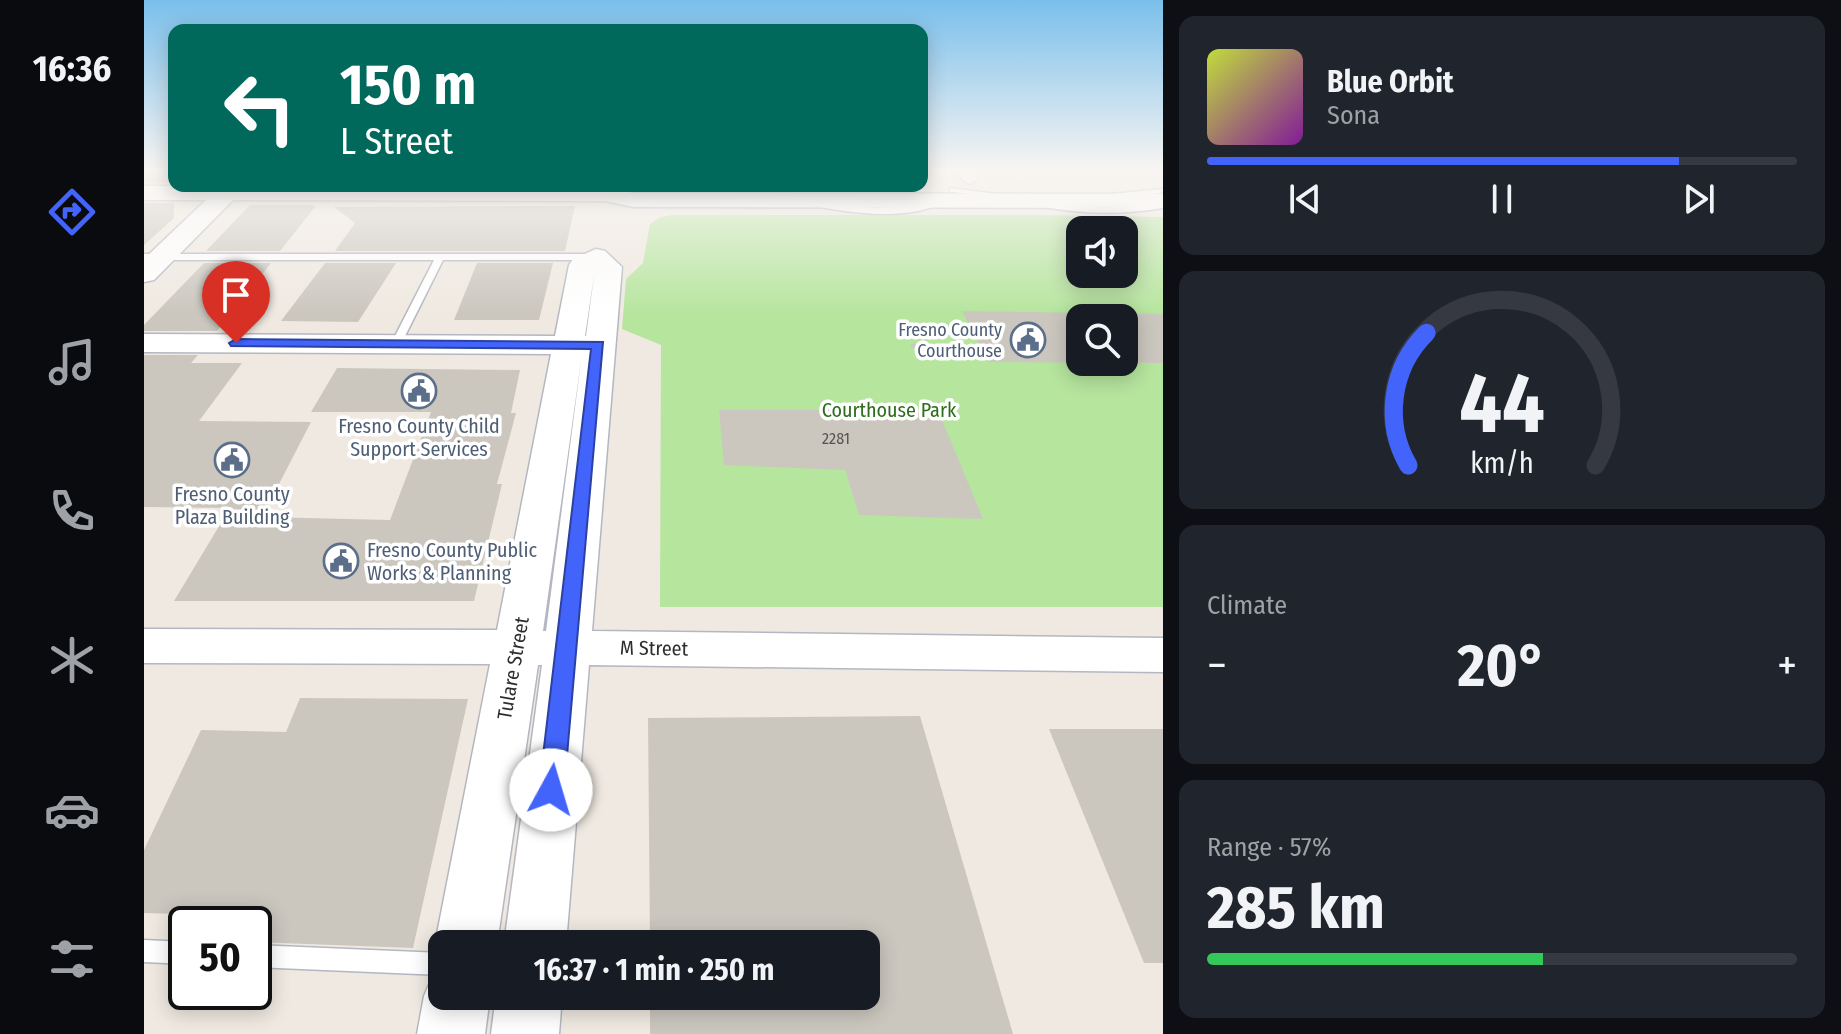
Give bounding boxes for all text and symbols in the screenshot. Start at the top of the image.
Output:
text: 16:36 [33,47,111,91]
text: 150 m [340,52,476,119]
icon: left [208,56,312,160]
text: Blue Orbit [1327,64,1453,100]
text: Sona [1327,100,1380,131]
text: L Street [340,120,453,164]
icon: previous [1283,177,1327,221]
icon: pause [1480,177,1524,221]
icon: next [1677,177,1721,221]
icon: directions [44,184,100,240]
map controls [1066,216,1138,376]
button: sound [1066,216,1138,288]
pin [202,261,270,343]
icon: arrive [214,273,258,317]
button: search [1066,304,1138,376]
place label: Fresno County Courthouse [898,319,1002,362]
public building icon: Fresno County Courthouse [1009,321,1047,359]
icon: music [44,334,100,390]
text: 44 [1459,353,1545,453]
public building icon: Fresno County Child Support Services [400,372,438,410]
park label: Courthouse Park [822,398,957,422]
place label: Fresno County Child Support Services [338,414,500,461]
house number: 2281 [822,429,850,448]
public building icon: Fresno County Plaza Building [213,441,251,479]
text: km/h [1470,446,1534,481]
place label: Fresno County Plaza Building [174,482,290,529]
icon: phone [44,483,100,539]
place label: Fresno County Public Works & Planning [367,538,537,585]
public building icon: Fresno County Public Works & Planning [322,542,360,580]
text: Climate [1207,590,1287,621]
street label: Tulare Street [492,614,534,721]
text: 20° [1458,630,1546,702]
icon: climate [44,632,100,688]
street label: M Street [620,635,689,661]
text: − [1207,639,1227,692]
text: + [1777,639,1797,692]
position arrow [509,748,593,832]
icon: car [44,782,100,838]
text: Range · 57% [1207,832,1331,863]
text: 285 km [1207,872,1385,944]
speed limit sign: 50 [168,906,272,1010]
icon: filters [44,931,100,987]
text: 16:37 · 1 min · 250 m [534,952,774,988]

